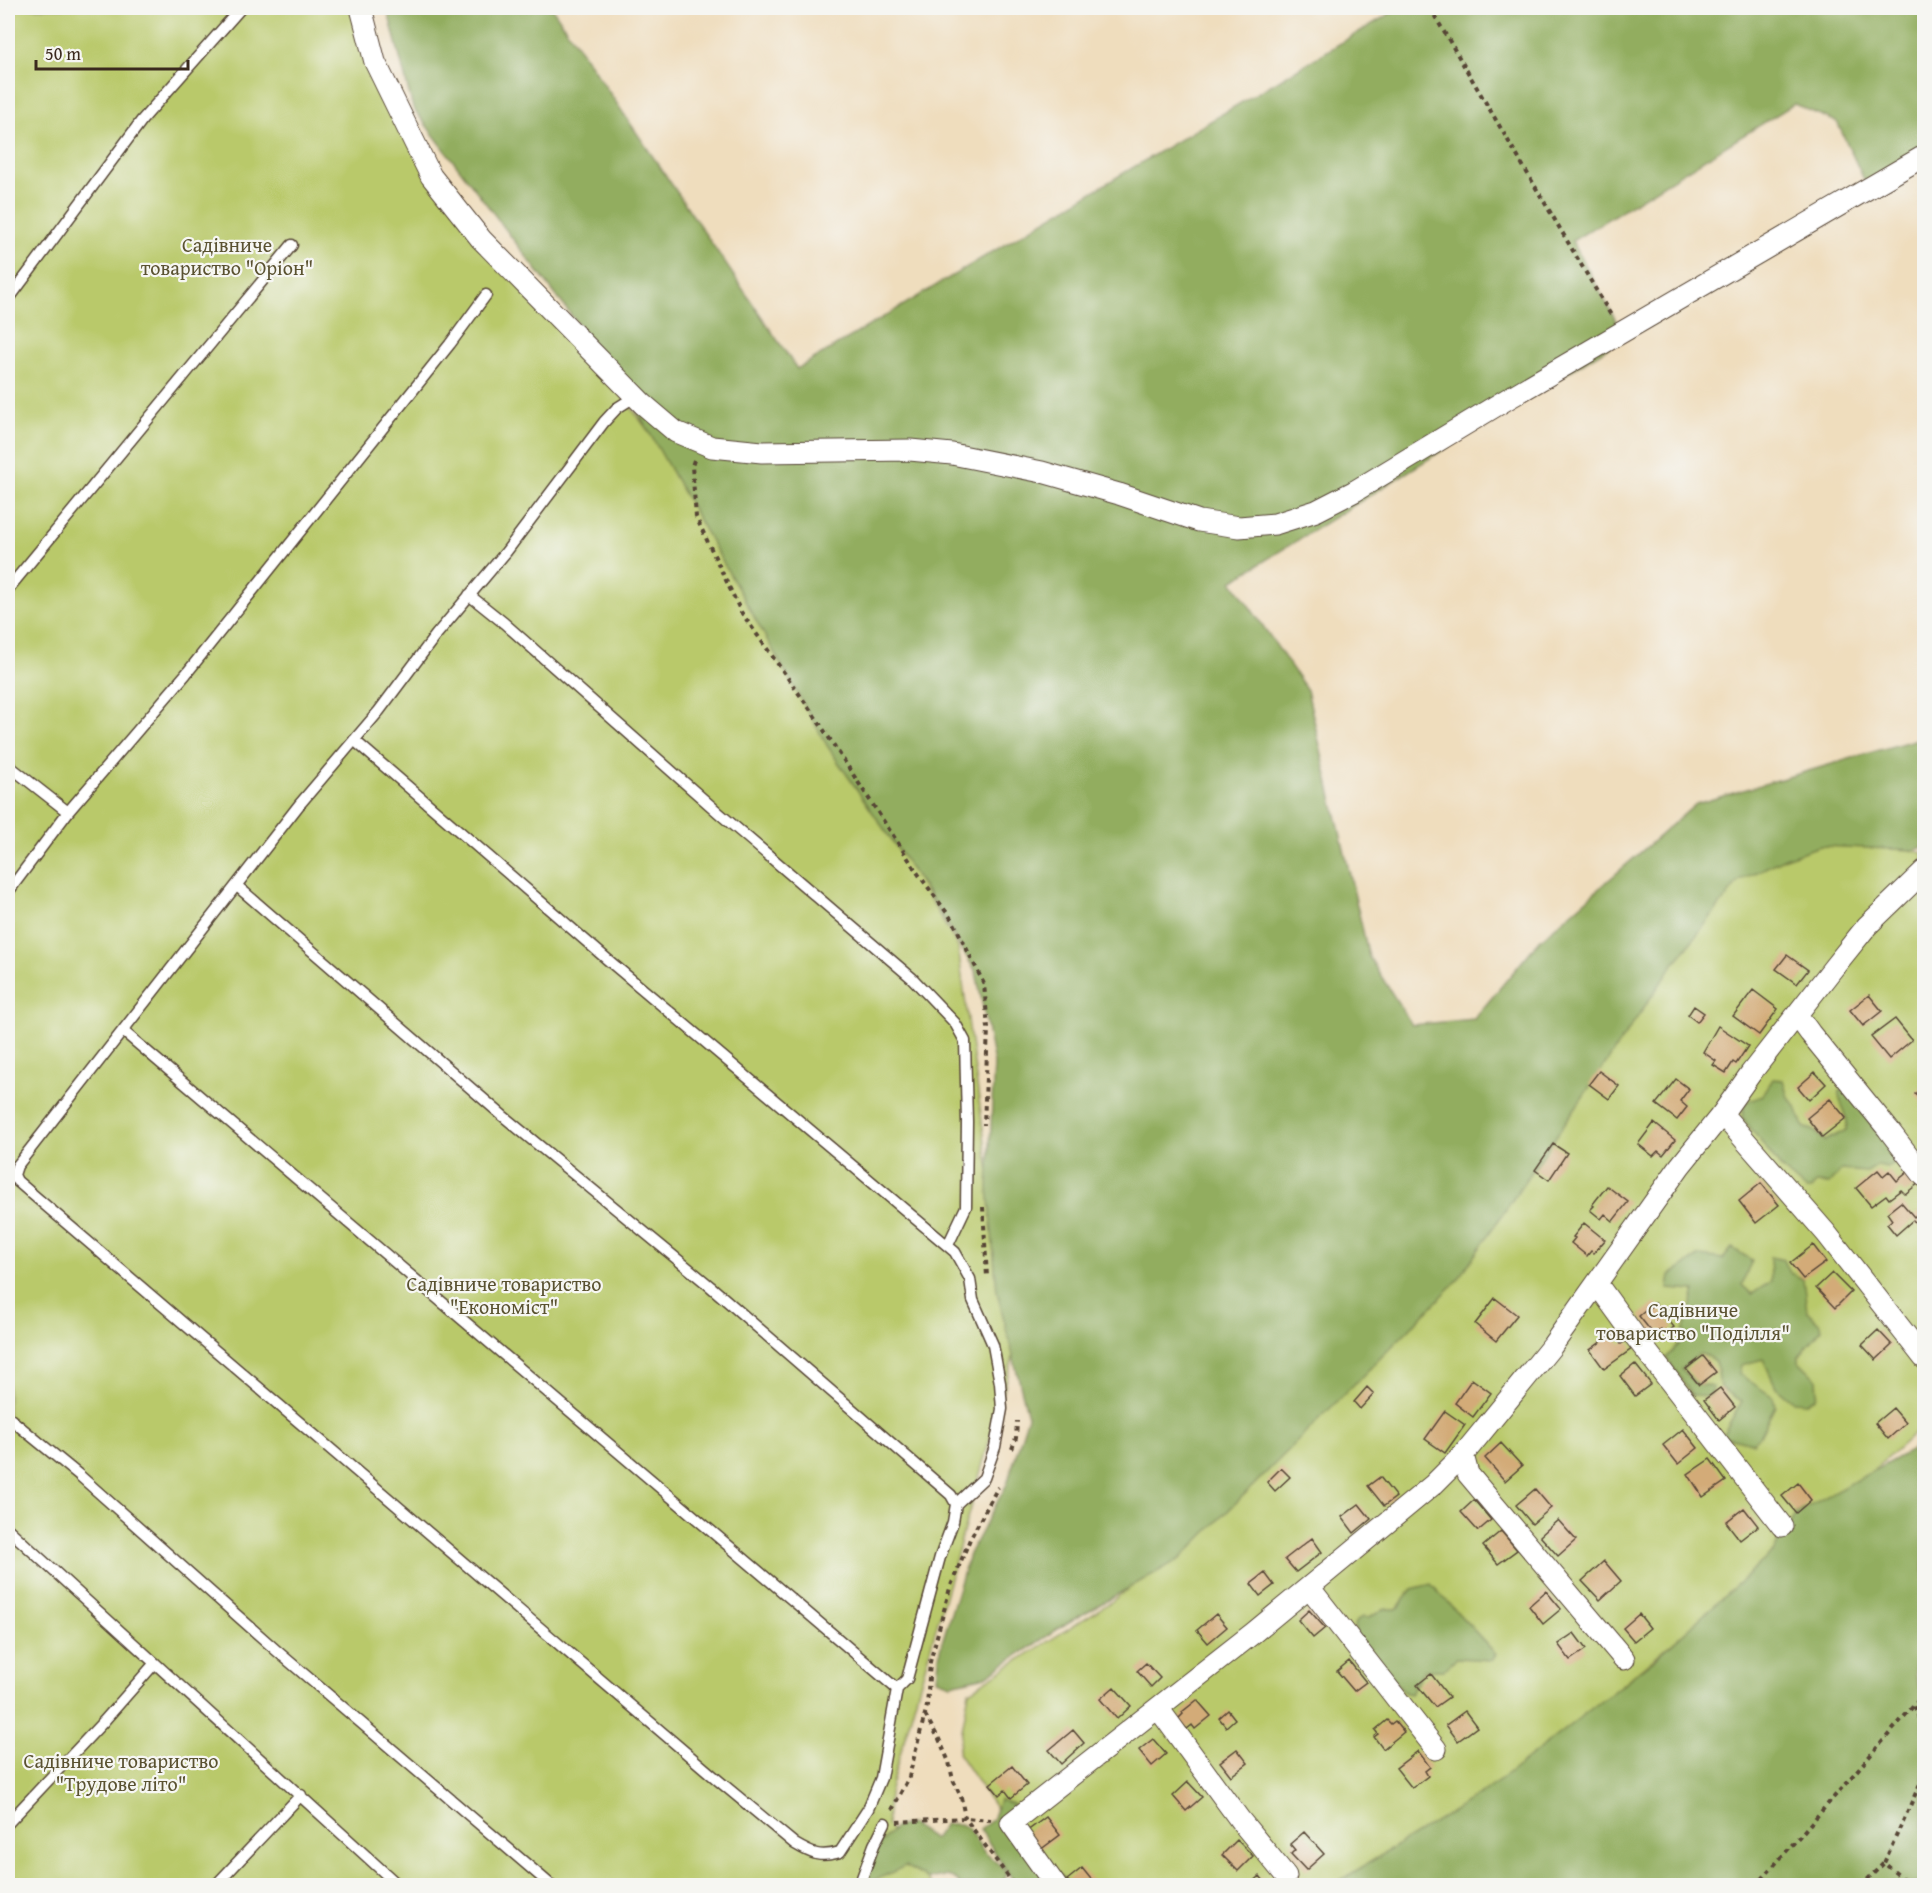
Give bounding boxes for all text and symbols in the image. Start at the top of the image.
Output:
scale bar [36,33,188,71]
text: 50 m [45,40,81,67]
park label: Садівниче товариство "Оріон" [141,230,313,282]
park label: Садівниче товариство "Економіст" [407,1269,601,1321]
park label: Садівниче товариство "Поділля" [1596,1295,1790,1347]
park label: Садівниче товариство "Трудове літо" [24,1746,218,1798]

